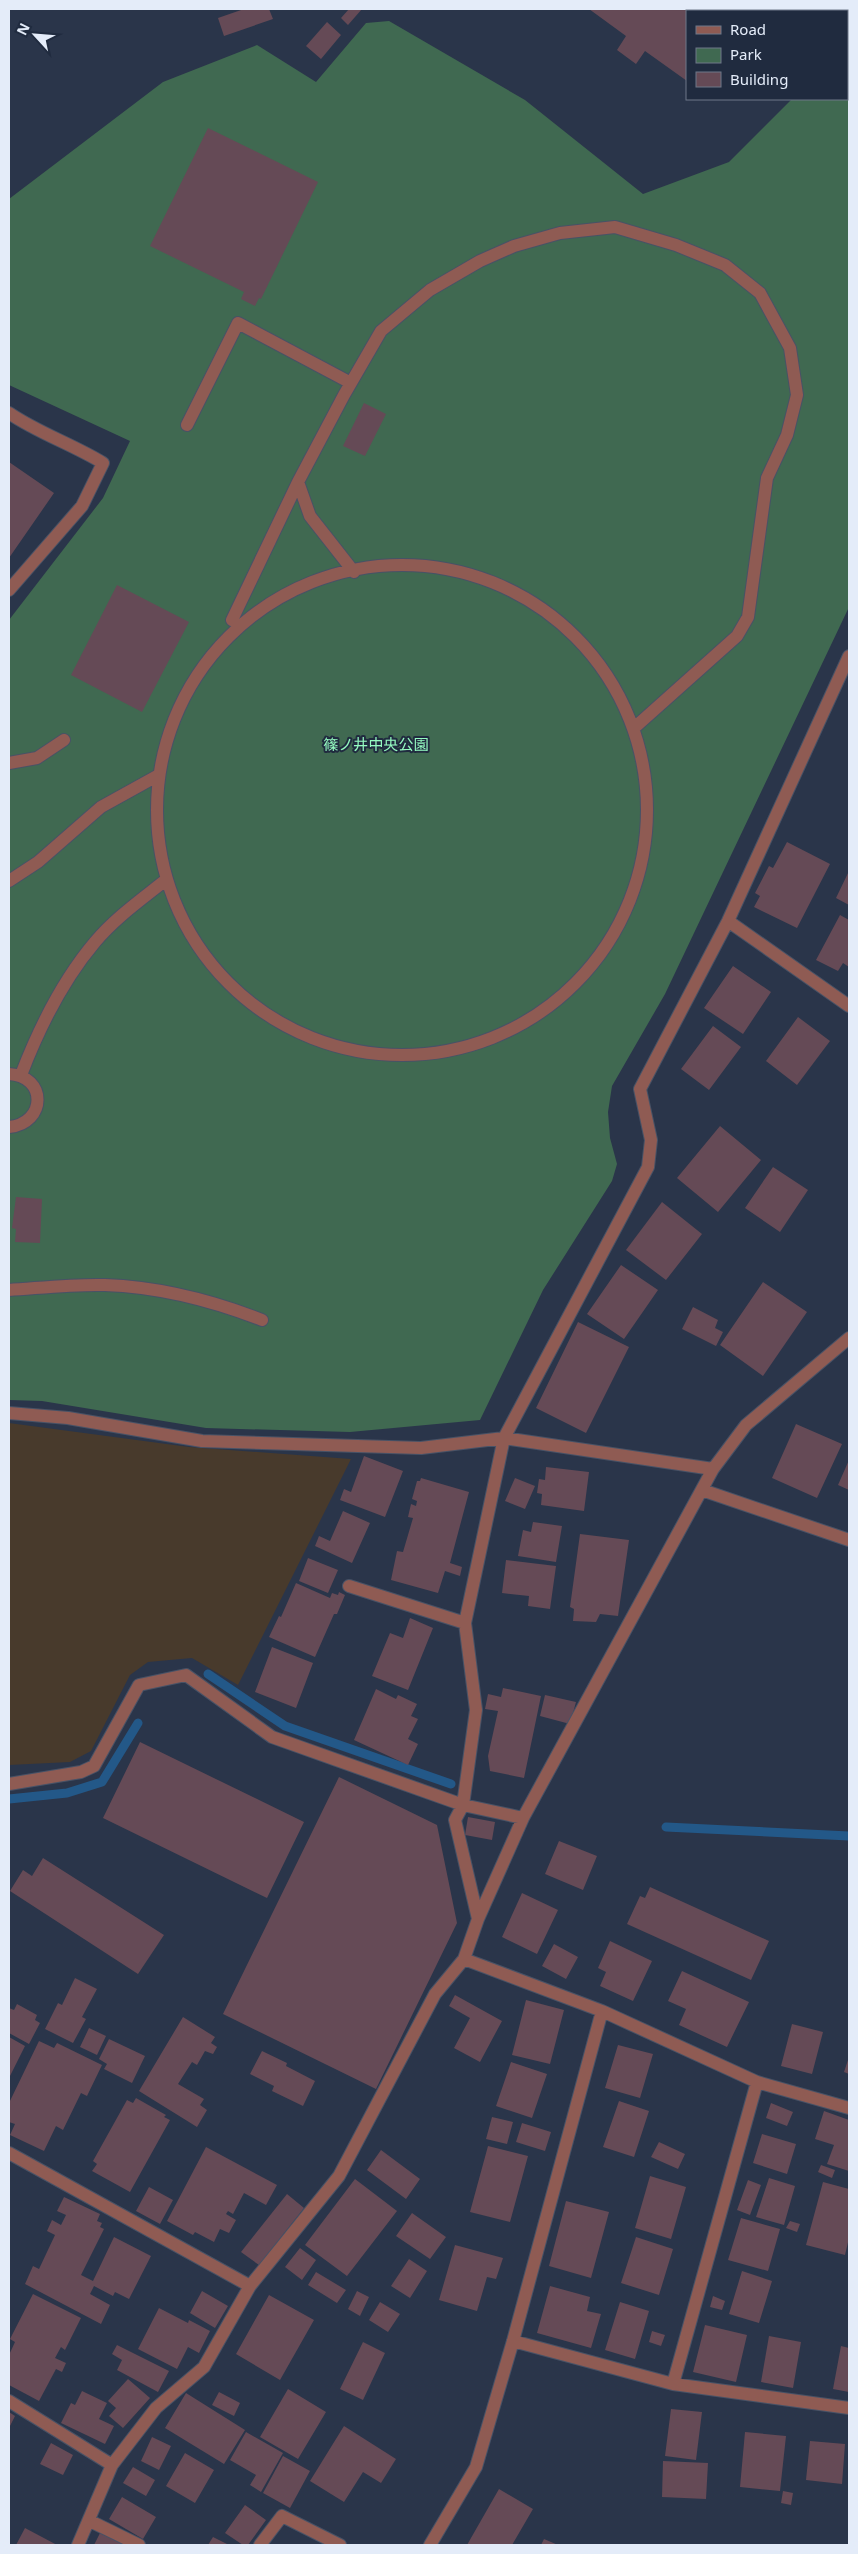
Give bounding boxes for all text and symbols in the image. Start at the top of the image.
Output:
north arrow [10,10,60,60]
legend [686,10,848,100]
text: Road [730,19,766,39]
text: N [12,20,34,38]
text: Park [730,44,762,64]
text: Building [730,69,788,89]
park label: 篠ノ井中央公園 [323,734,429,754]

